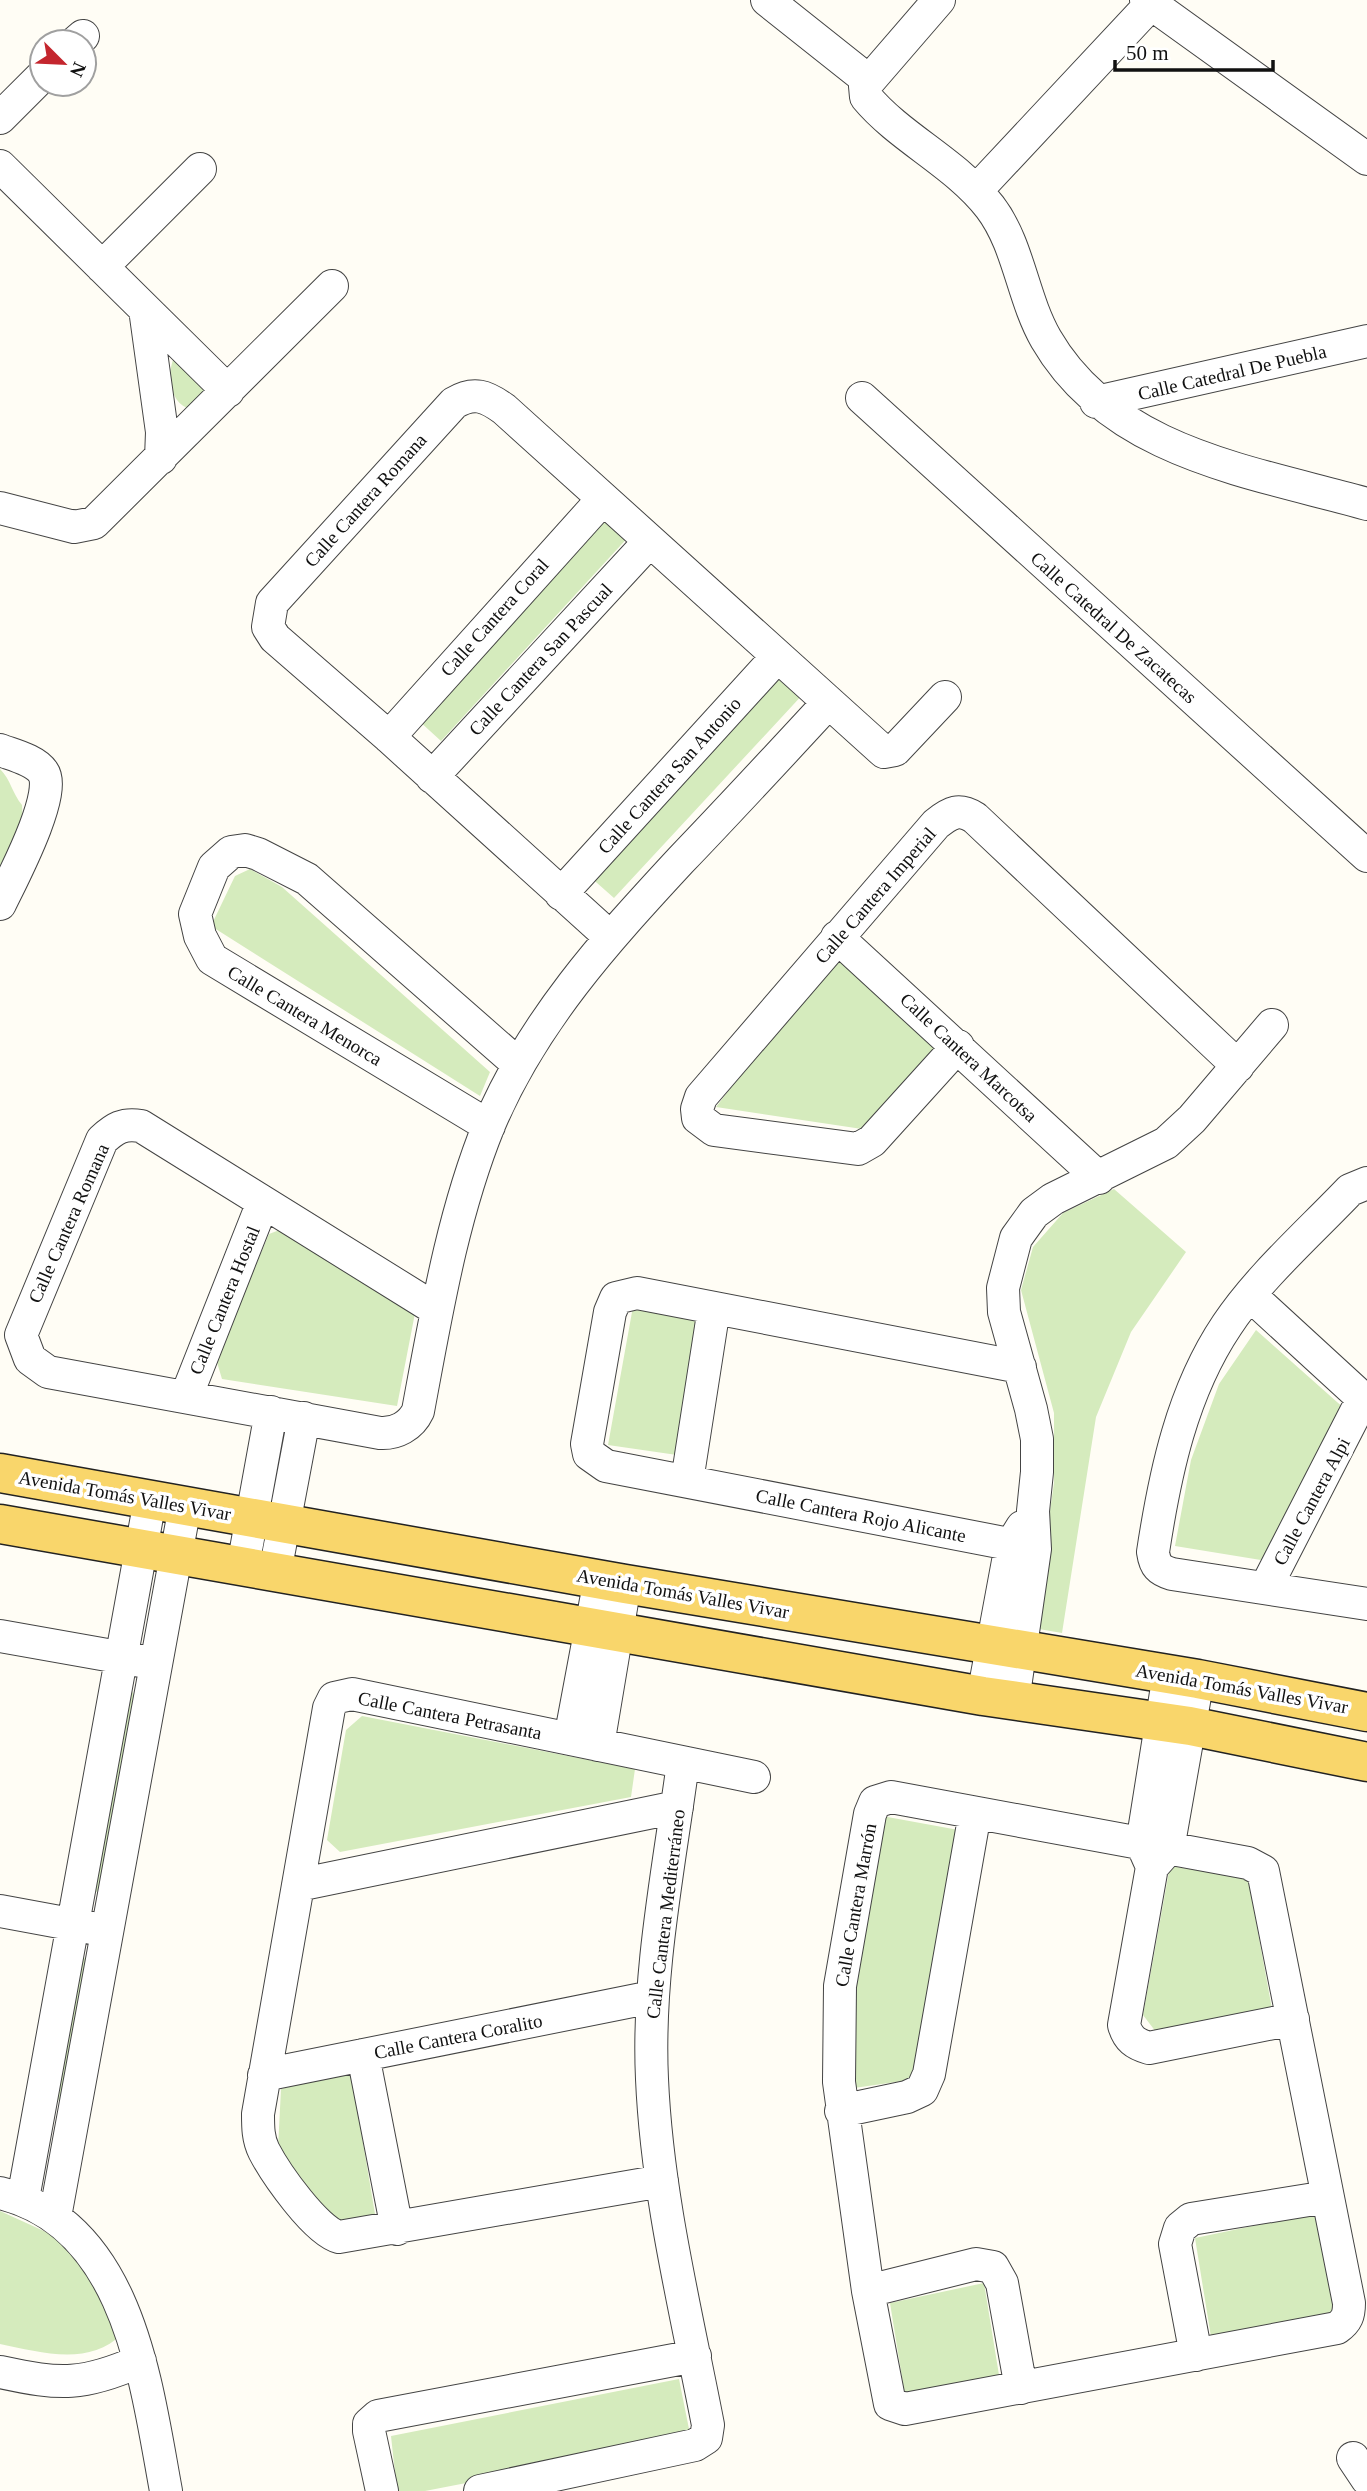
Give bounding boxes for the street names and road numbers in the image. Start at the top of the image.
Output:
street label: Calle Catedral De Puebla [1136,340,1329,404]
street label: Calle Cantera Romana [300,429,431,571]
street label: Calle Catedral De Zacatecas [1026,547,1201,707]
street label: Calle Cantera Coral [436,554,553,680]
street label: Calle Cantera San Pascual [464,579,616,740]
street label: Calle Cantera San Antonio [594,693,745,858]
street label: Calle Cantera Imperial [811,823,940,968]
street label: Calle Cantera Menorca [224,961,386,1070]
street label: Calle Cantera Marcotsa [896,989,1042,1127]
street label: Calle Cantera Romana [24,1140,113,1306]
street label: Calle Cantera Hostal [185,1223,264,1377]
street label: Calle Cantera Alpi [1269,1434,1354,1569]
street label: Avenida Tomás Valles Vivar [17,1466,233,1525]
street label: Calle Cantera Rojo Alicante [754,1485,968,1546]
street label: Avenida Tomás Valles Vivar [575,1564,791,1623]
street label: Avenida Tomás Valles Vivar [1134,1659,1350,1718]
street label: Calle Cantera Petrasanta [356,1687,544,1744]
street label: Calle Cantera Mediterráneo [642,1808,689,2020]
street label: Calle Cantera Marrón [831,1821,880,1988]
street label: Calle Cantera Coralito [372,2010,544,2063]

